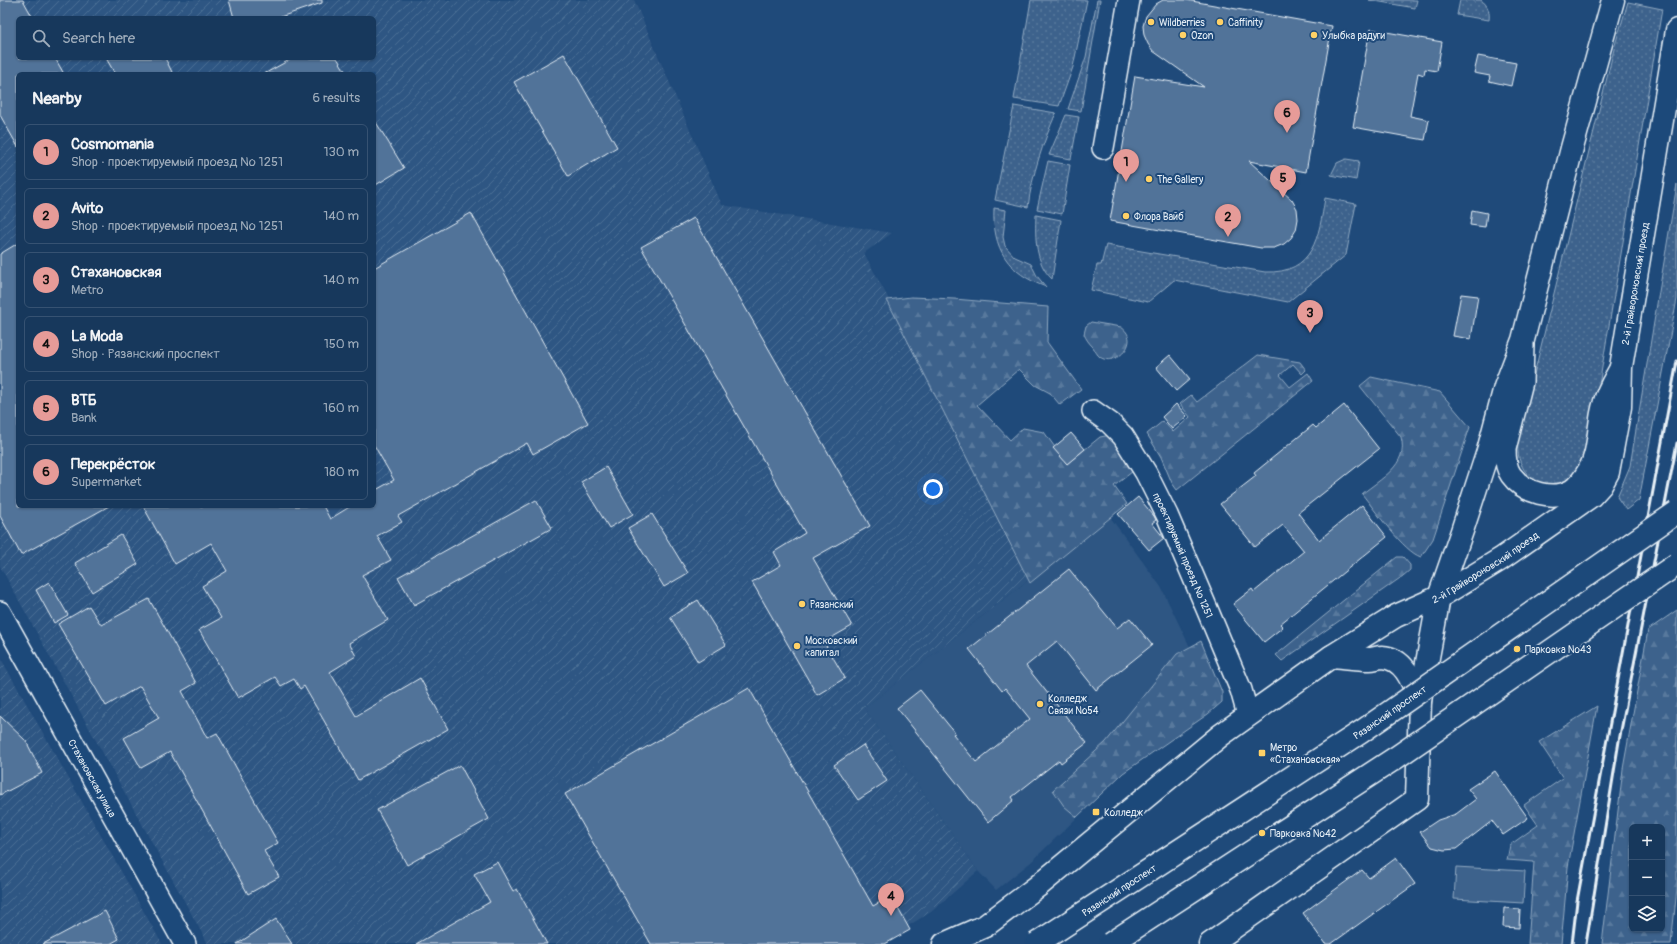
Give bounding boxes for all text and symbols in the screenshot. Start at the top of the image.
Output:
search box [16,16,376,60]
marker: Wildberries [1146,17,1156,27]
place label: Wildberries [1159,17,1205,29]
marker: Caffinity [1215,17,1225,27]
place label: Caffinity [1228,17,1264,29]
icon: search [30,27,52,49]
text: Search here [62,29,135,48]
marker: Ozon [1178,30,1188,40]
place label: Ozon [1191,30,1214,42]
marker: Улыбка радуги [1309,30,1319,40]
place label: Улыбка радуги [1322,30,1385,42]
text: Nearby [32,88,81,109]
text: 6 results [313,90,360,106]
pin: 6 [1274,100,1300,133]
text: Cosmomania [71,135,154,154]
text: 1 [43,144,49,160]
text: 130 m [323,144,359,160]
pin: 1 [1113,149,1139,182]
text: Shop · проектируемый проезд № 1251 [71,154,283,170]
pin: 5 [1270,165,1296,198]
marker: The Gallery [1144,174,1154,184]
place label: The Gallery [1157,174,1204,186]
text: Avito [71,199,103,218]
pin: 2 [1215,204,1241,237]
text: 2 [42,208,50,224]
text: 140 m [323,208,359,224]
marker: Флора Вайб [1121,211,1131,221]
place label: Флора Вайб [1134,211,1184,223]
text: Shop · проектируемый проезд № 1251 [71,218,283,234]
street label: 2-й Грайвороновский проезд [1620,222,1652,346]
text: Стахановская [71,263,162,282]
text: 3 [42,272,50,288]
text: 140 m [323,272,359,288]
text: Metro [71,282,103,298]
pin: 3 [1297,300,1323,333]
text: La Moda [71,327,123,346]
text: 4 [42,336,50,352]
text: 150 m [324,336,359,352]
text: Shop · Рязанский проспект [71,346,220,362]
text: ВТБ [71,391,97,410]
text: 5 [42,400,50,416]
text: 160 m [323,400,359,416]
text: Bank [71,410,97,426]
text: Перекрёсток [71,455,155,474]
text: 6 [42,464,50,480]
text: 180 m [324,464,359,480]
text: Supermarket [71,474,142,490]
your location [923,479,943,499]
street label: проектируемый проезд № 1251 [1150,491,1215,620]
street label: 2-й Грайвороновский проезд [1430,530,1541,606]
marker: Рязанский [797,599,807,609]
place label: Рязанский [810,599,854,611]
place label: Московский капитал [805,635,858,659]
marker: Московский капитал [792,641,802,651]
marker: Парковка №43 [1512,644,1522,654]
place label: Парковка №43 [1525,644,1592,656]
street label: Рязанский проспект [1351,683,1429,742]
place label: Колледж Связи №54 [1048,693,1099,717]
marker: Колледж Связи №54 [1035,699,1045,709]
street label: Стахановская улица [65,737,118,820]
place label: Метро «Стахановская» [1270,742,1340,766]
marker: Метро «Стахановская» [1257,748,1267,758]
marker: Колледж [1091,807,1101,817]
place label: Колледж [1104,807,1144,819]
map controls [1629,824,1665,932]
button: + [1629,824,1665,860]
marker: Парковка №42 [1257,828,1267,838]
place label: Парковка №42 [1270,828,1337,840]
button: − [1629,860,1665,896]
street label: Рязанский проспект [1080,862,1159,919]
pin: 4 [878,883,904,916]
button: layers [1629,896,1665,932]

